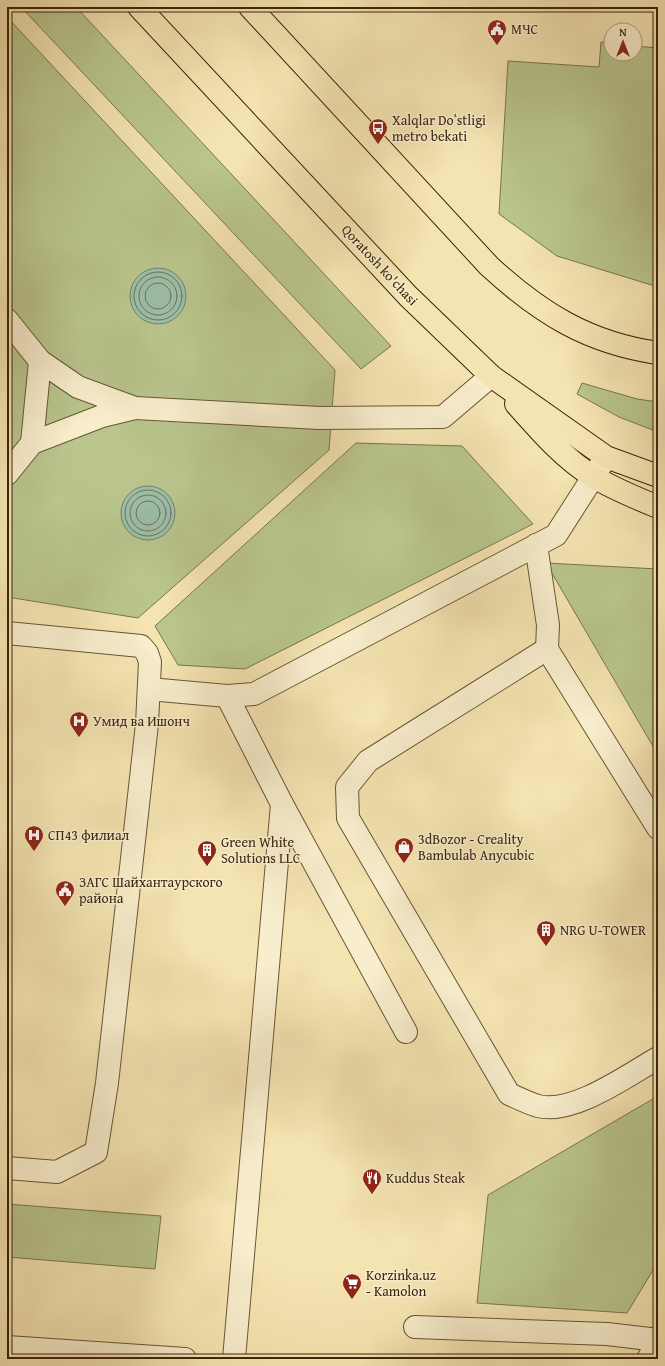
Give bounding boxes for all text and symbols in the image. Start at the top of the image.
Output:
public building icon: МЧС [486,18,508,46]
place label: МЧС [511,19,539,39]
north arrow [603,22,643,62]
text: N [619,24,627,40]
place label: Xalqlar Doʻstligi metro bekati [392,110,486,146]
bus stop icon: Xalqlar Doʻstligi metro bekati [367,117,389,145]
street label: Qoratosh ko'chasi [337,220,423,310]
hospital icon: Умид ва Ишонч [68,710,90,738]
place label: Умид ва Ишонч [93,711,190,731]
hospital icon: СП43 филиал [23,824,45,852]
place label: СП43 филиал [48,825,130,845]
place label: 3dBozor - Creality Bambulab Anycubic [418,829,534,865]
place label: Green White Solutions LLC [221,832,301,868]
shop icon: 3dBozor - Creality Bambulab Anycubic [393,836,415,864]
building icon: Green White Solutions LLC [196,839,218,867]
place label: ЗАГС Шайхантаурского района [79,872,223,908]
public building icon: ЗАГС Шайхантаурского района [54,879,76,907]
building icon: NRG U-TOWER [535,919,557,947]
place label: NRG U-TOWER [560,920,647,940]
restaurant icon: Kuddus Steak [361,1167,383,1195]
place label: Kuddus Steak [386,1168,466,1188]
place label: Korzinka.uz - Kamolon [366,1265,436,1301]
supermarket icon: Korzinka.uz - Kamolon [341,1272,363,1300]

